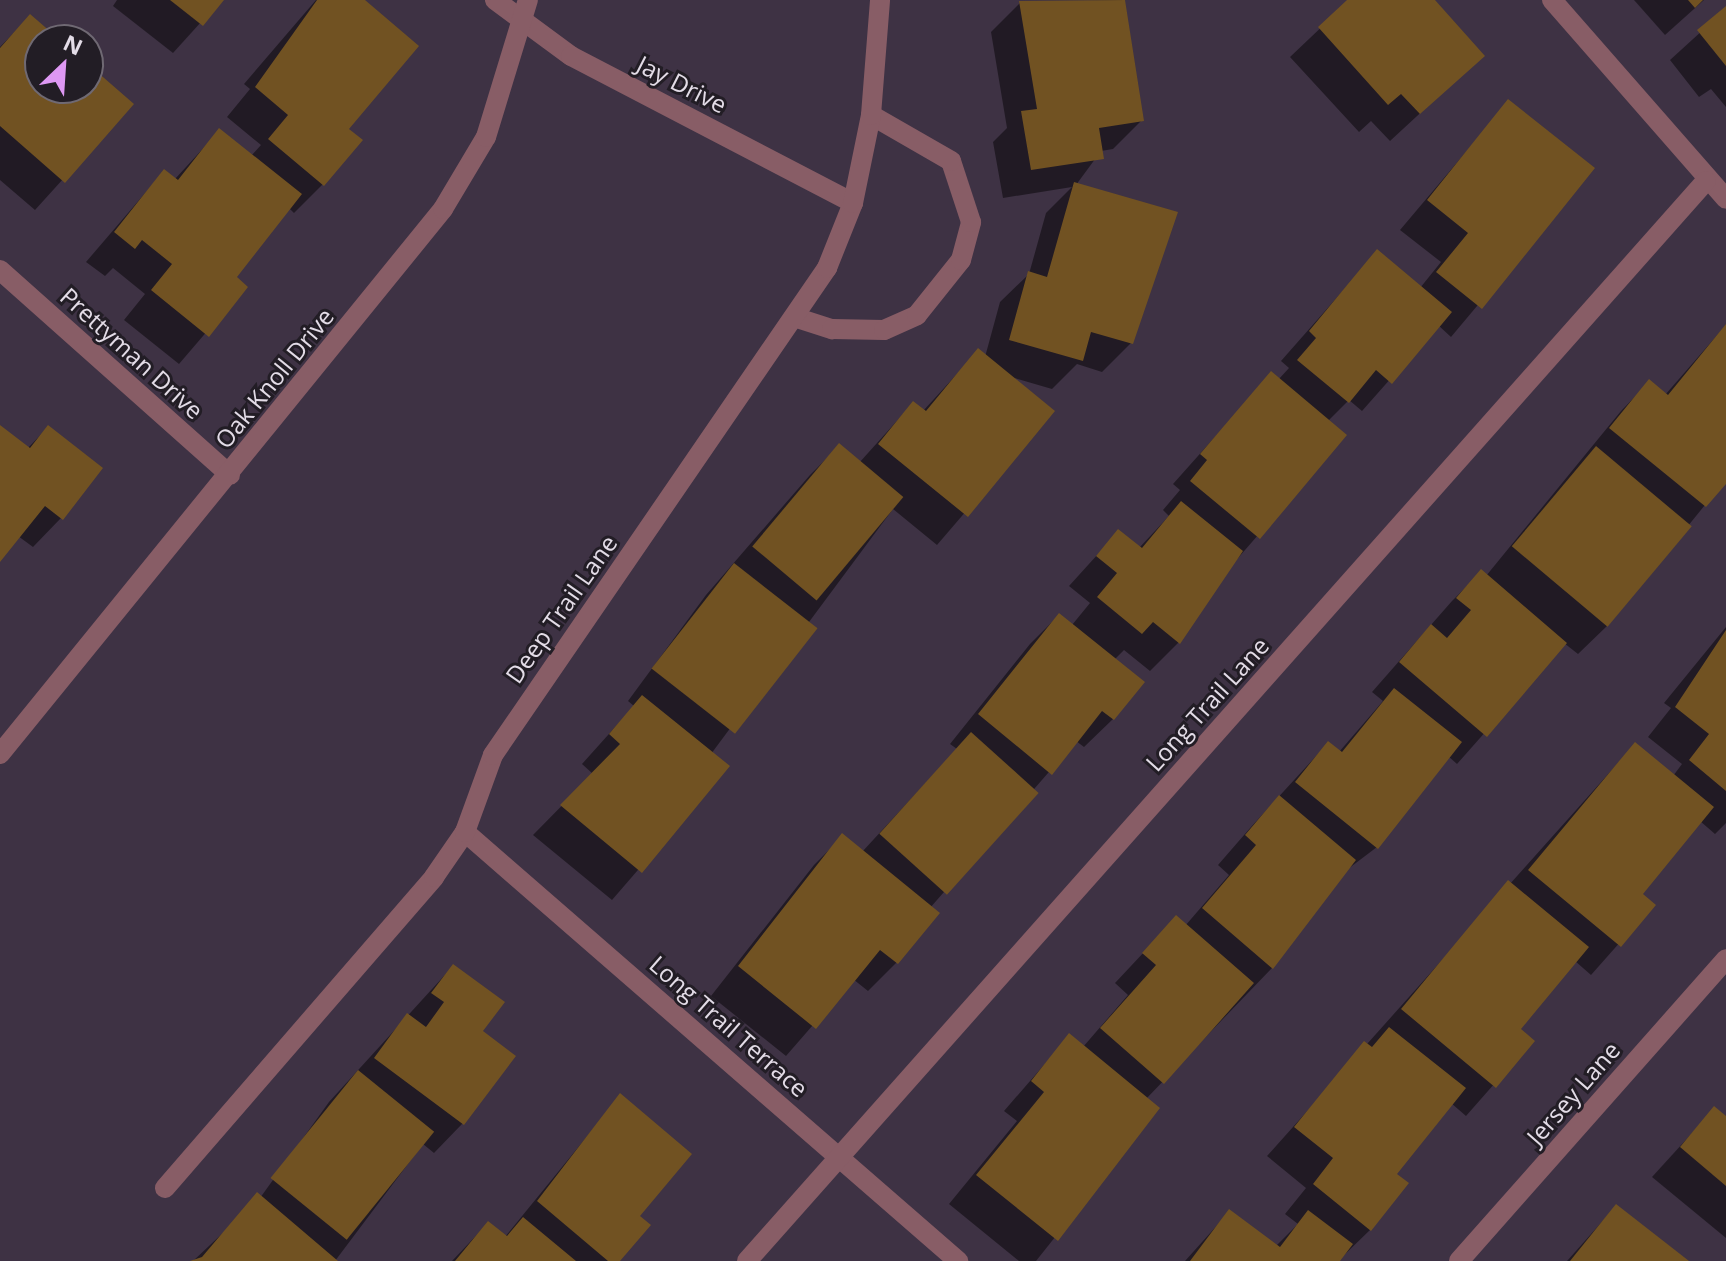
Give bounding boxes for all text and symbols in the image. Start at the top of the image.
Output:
north arrow [24,24,104,104]
text: N [59,27,88,61]
street label: Jay Drive [632,49,732,119]
street label: Prettyman Drive [55,281,209,425]
street label: Oak Knoll Drive [209,302,339,454]
street label: Deep Trail Lane [499,529,623,689]
street label: Long Trail Lane [1140,631,1274,777]
street label: Long Trail Terrace [644,949,814,1103]
street label: Jersey Lane [1520,1036,1626,1150]

